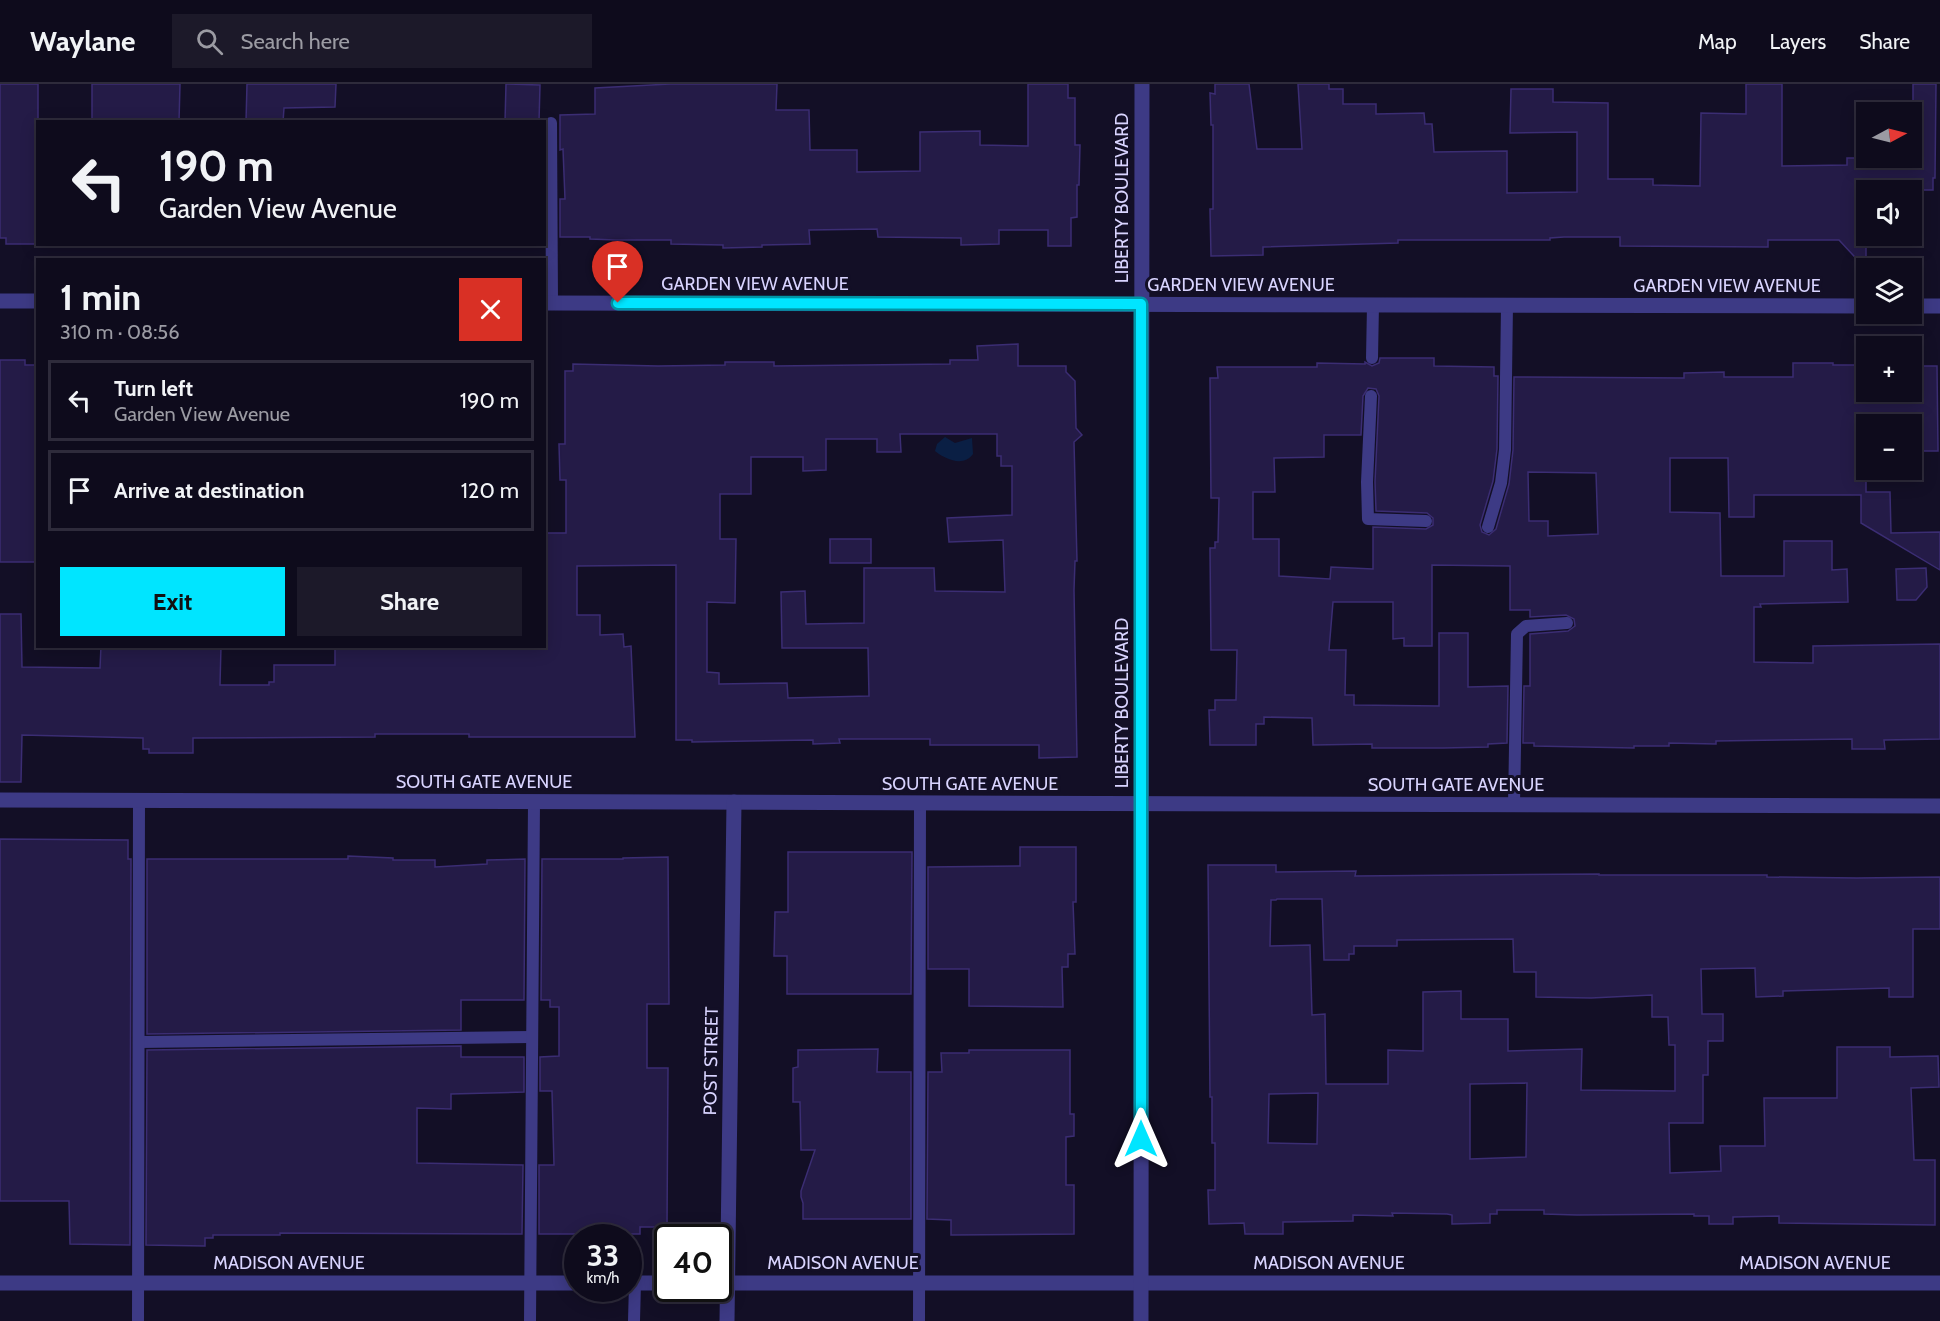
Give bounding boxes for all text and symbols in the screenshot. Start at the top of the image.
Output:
search box [172,14,592,68]
text: Waylane [30,24,136,58]
icon: search [193,25,226,58]
text: Search here [241,28,350,55]
text: Map [1698,29,1737,54]
text: Layers [1770,29,1826,54]
text: Share [1859,29,1910,54]
north arrow [1856,102,1922,168]
map controls [1856,102,1922,480]
street label: LIBERTY BOULEVARD [1111,113,1133,283]
text: 190 m [159,140,274,192]
icon: left [60,144,138,222]
button: sound [1856,180,1922,246]
text: Garden View Avenue [159,192,397,225]
pin [592,241,643,303]
icon: arrive [601,250,634,283]
button: layers [1856,258,1922,324]
street label: GARDEN VIEW AVENUE [661,273,849,295]
street label: GARDEN VIEW AVENUE [1147,274,1335,296]
text: 1 min [60,275,141,319]
street label: GARDEN VIEW AVENUE [1633,275,1821,297]
button: close [459,278,522,341]
text: 310 m · 08:56 [60,320,180,344]
button: + [1856,336,1922,402]
text: Turn left [114,375,193,402]
icon: left [63,384,96,417]
text: 190 m [460,387,519,414]
text: Garden View Avenue [114,402,290,426]
button: − [1856,414,1922,480]
icon: arrive [63,474,96,507]
text: Arrive at destination [114,477,304,504]
text: 120 m [461,477,519,504]
button: Exit [60,567,285,636]
button: Share [297,567,522,636]
street label: LIBERTY BOULEVARD [1111,618,1133,788]
street label: SOUTH GATE AVENUE [396,771,572,793]
street label: SOUTH GATE AVENUE [882,773,1058,795]
street label: SOUTH GATE AVENUE [1368,774,1544,796]
street label: POST STREET [699,1006,723,1116]
position arrow [1109,1107,1173,1171]
speed limit sign: 40 [654,1224,732,1302]
text: 33 [587,1237,619,1274]
street label: MADISON AVENUE [213,1252,365,1274]
street label: MADISON AVENUE [767,1252,919,1274]
street label: MADISON AVENUE [1253,1252,1405,1274]
street label: MADISON AVENUE [1739,1252,1891,1274]
text: km/h [587,1269,619,1287]

